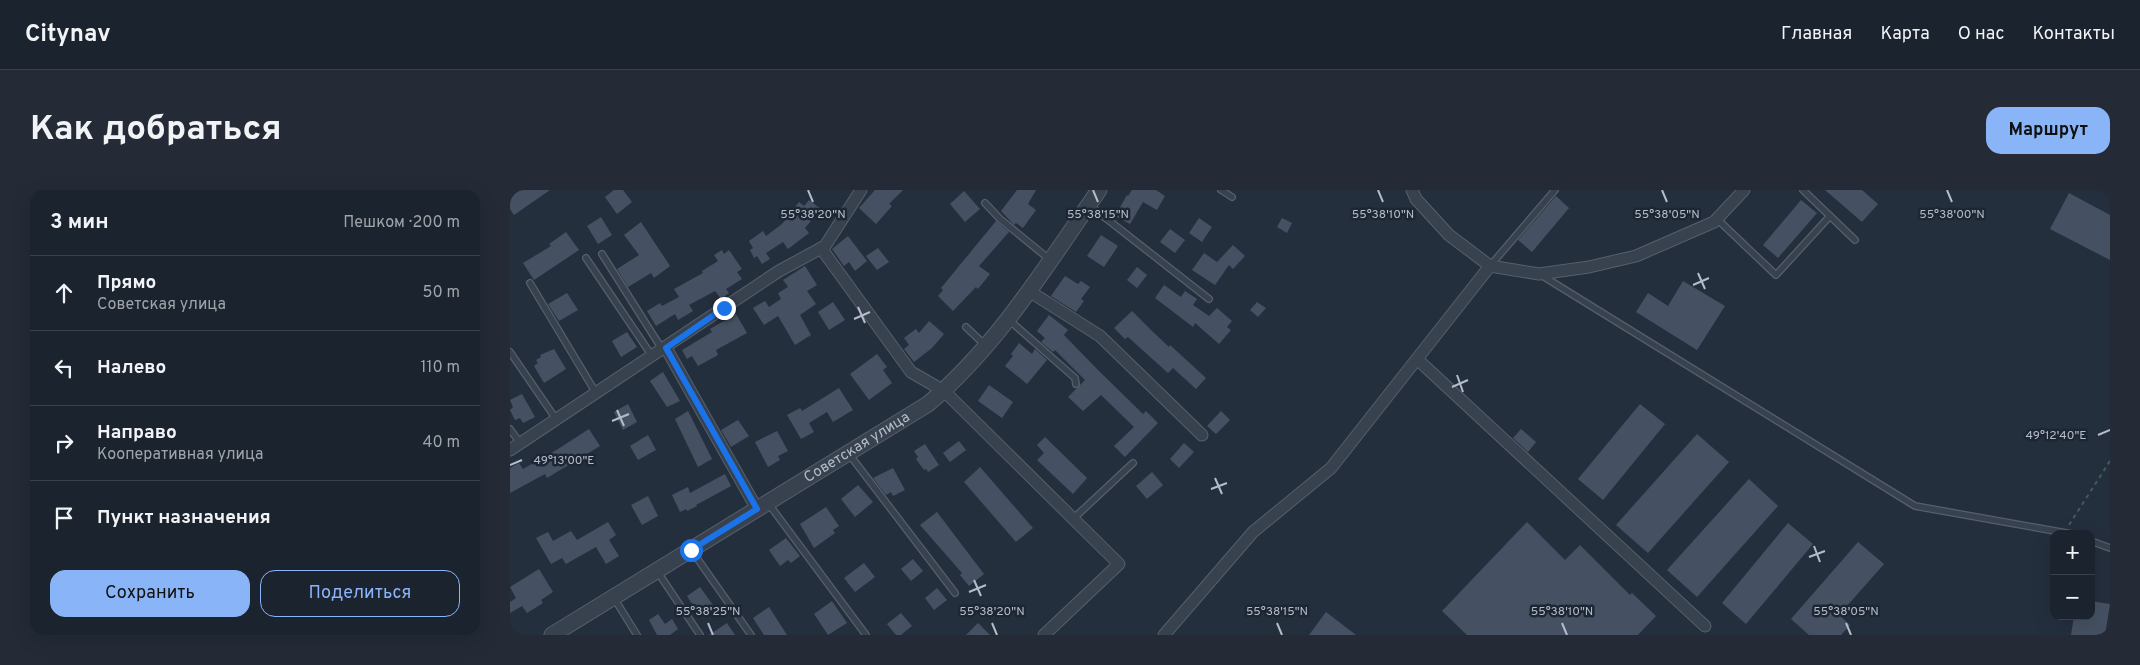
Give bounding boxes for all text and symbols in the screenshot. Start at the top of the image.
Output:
text: Citynav [25,20,111,50]
text: Главная [1781,23,1852,46]
text: Карта [1880,23,1930,46]
text: О нас [1958,23,2004,46]
text: Контакты [2032,23,2115,46]
button: Маршрут [1986,107,2110,154]
text: Как добраться [30,108,282,152]
text: 55°38'20"N [780,207,846,223]
text: 55°38'15"N [1067,207,1129,223]
text: 55°38'10"N [1352,207,1414,223]
text: 55°38'05"N [1634,207,1700,223]
text: 55°38'00"N [1919,207,1985,223]
text: 3 мин [50,209,109,236]
text: Пешком · 200 m [343,213,460,233]
text: Прямо [97,271,156,295]
icon: ahead [50,279,78,307]
text: 50 m [423,283,460,303]
text: Советская улица [97,295,226,315]
route end [713,297,736,320]
icon: left [50,354,78,382]
text: Налево [97,356,166,380]
text: 110 m [420,358,460,378]
street label: Советская улица [801,408,914,487]
text: Направо [97,421,177,445]
text: 49°12'40"E [2026,428,2086,444]
icon: right [50,429,78,457]
text: 40 m [422,433,460,453]
text: Кооперативная улица [97,445,264,465]
text: 49°13'00"E [534,453,594,469]
icon: arrive [50,504,78,532]
text: Пункт назначения [97,506,271,530]
map controls [2050,530,2095,620]
button: + [2050,530,2095,575]
route start [680,539,703,562]
button: Сохранить [50,570,250,617]
button: Поделиться [260,570,460,617]
button: − [2050,575,2095,620]
text: 55°38'25"N [675,604,741,620]
text: 55°38'20"N [959,604,1025,620]
text: 55°38'15"N [1246,604,1308,620]
text: 55°38'10"N [1531,604,1593,620]
text: 55°38'05"N [1813,604,1879,620]

